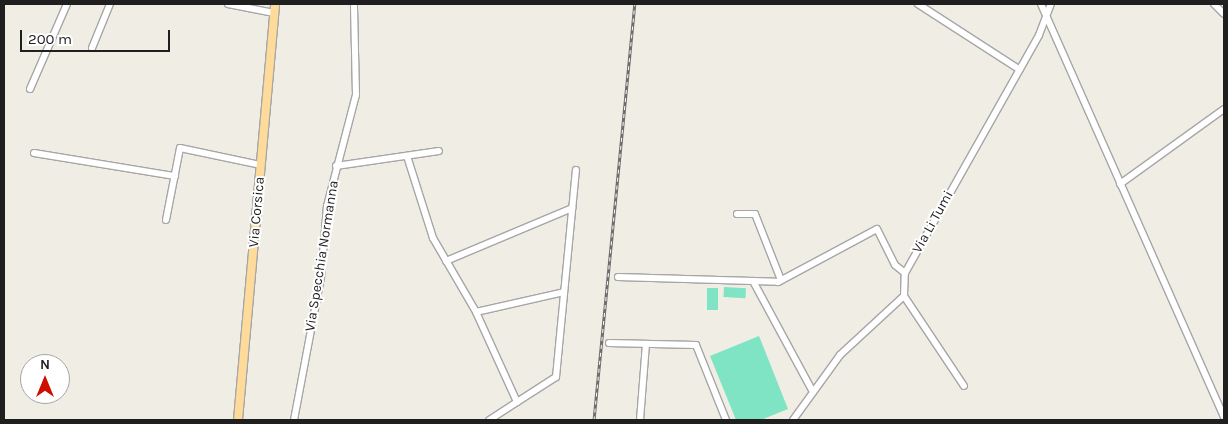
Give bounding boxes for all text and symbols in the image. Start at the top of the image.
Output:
scale bar [22,20,172,52]
text: 200 m [28,30,72,48]
street label: Via Corsica [246,176,268,248]
street label: Via Specchia Normanna [302,179,342,333]
street label: Via Li Tumi [909,188,957,256]
north arrow [20,354,70,404]
text: N [40,356,50,373]

